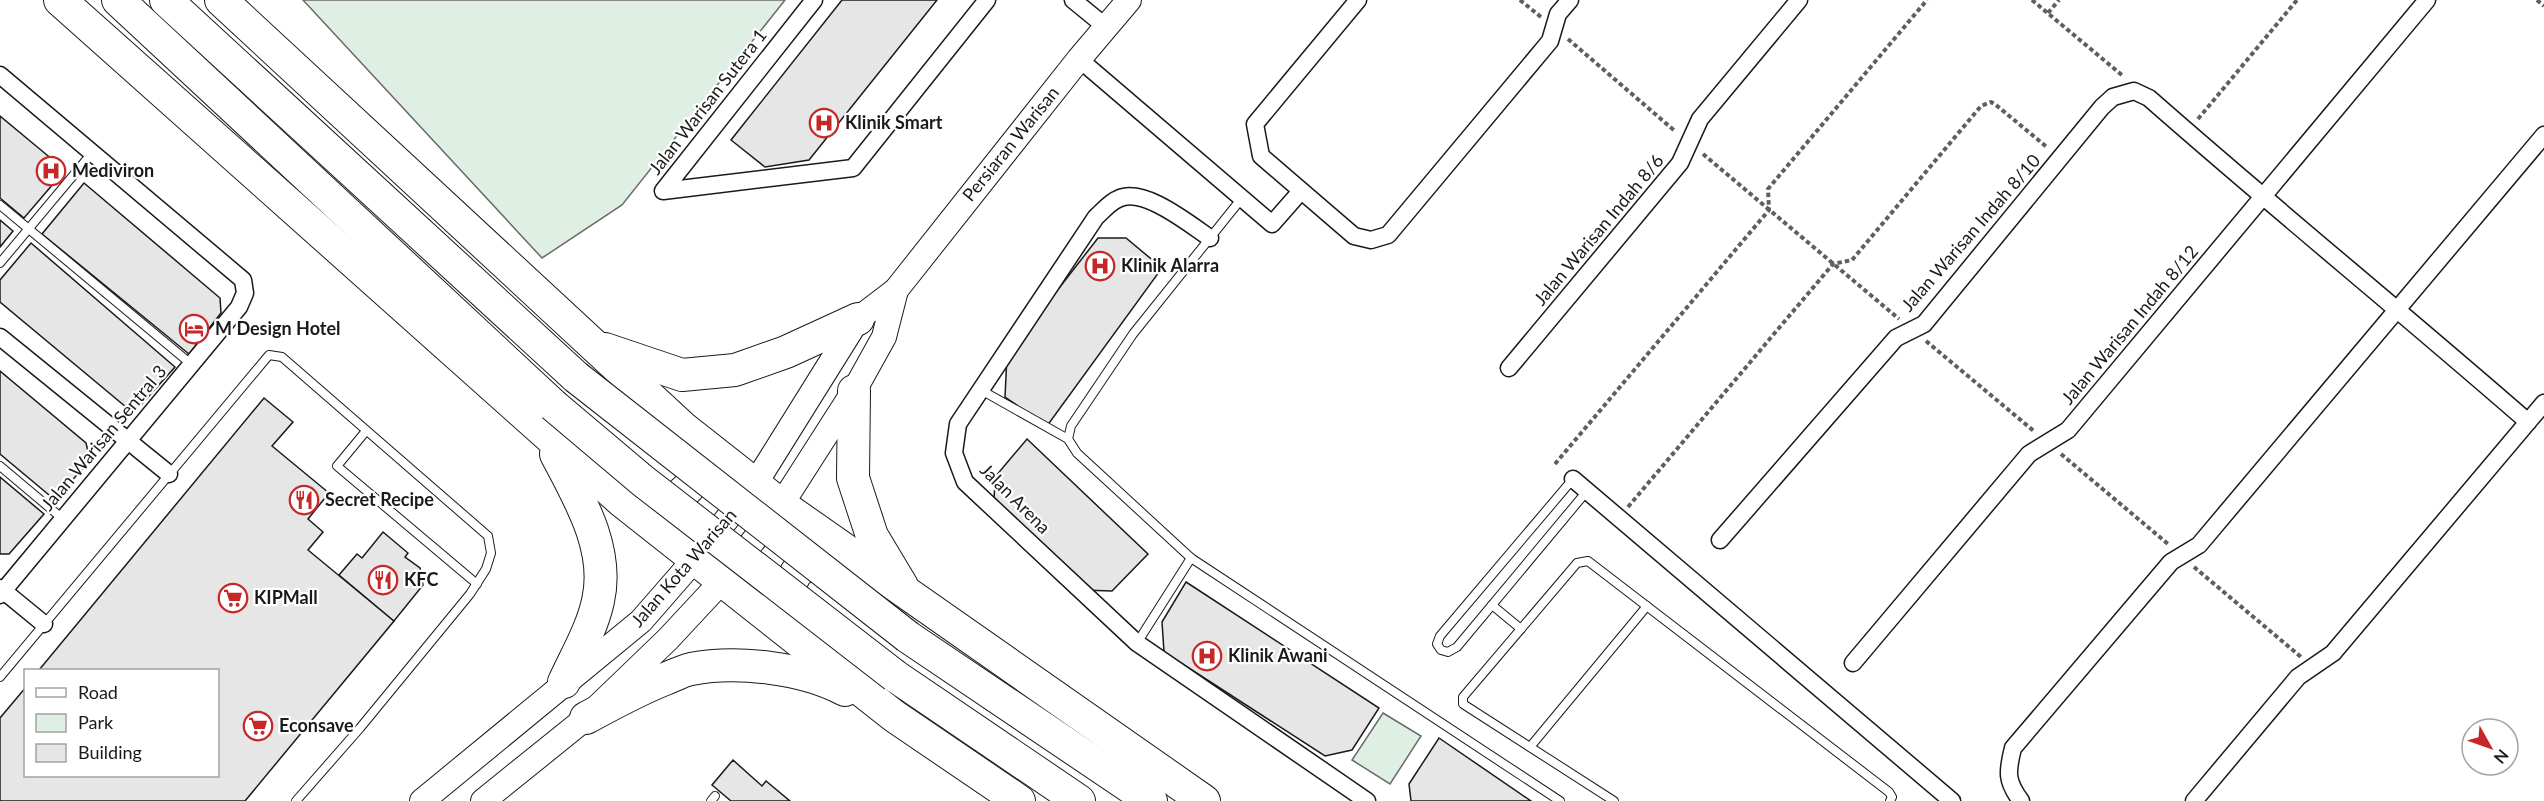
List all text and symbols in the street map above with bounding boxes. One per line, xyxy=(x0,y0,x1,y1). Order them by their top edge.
street label: Jalan Warisan Sutera 1 xyxy=(644,24,771,179)
street label: Persiaran Warisan xyxy=(957,82,1063,205)
hospital icon: Klinik Smart xyxy=(808,107,840,139)
place label: Klinik Smart xyxy=(845,111,943,133)
street label: Jalan Warisan Indah 8/6 xyxy=(1529,149,1668,309)
street label: Jalan Warisan Indah 8/10 xyxy=(1896,149,2044,315)
hospital icon: Mediviron xyxy=(35,155,67,187)
place label: Mediviron xyxy=(72,159,154,181)
street label: Jalan Warisan Indah 8/12 xyxy=(2056,240,2202,408)
hospital icon: Klinik Alarra xyxy=(1084,250,1116,282)
place label: Klinik Alarra xyxy=(1121,254,1219,276)
hotel icon: M Design Hotel xyxy=(178,313,210,345)
place label: M Design Hotel xyxy=(215,317,341,339)
street label: Jalan Warisan Sentral 3 xyxy=(36,360,170,514)
street label: Jalan Arena xyxy=(976,459,1055,538)
restaurant icon: Secret Recipe xyxy=(288,484,320,516)
place label: Secret Recipe xyxy=(325,488,434,510)
street label: Jalan Kota Warisan xyxy=(626,504,741,631)
restaurant icon: KFC xyxy=(367,564,399,596)
place label: KFC xyxy=(404,568,438,590)
supermarket icon: KIPMall xyxy=(217,582,249,614)
place label: KIPMall xyxy=(254,586,318,608)
hospital icon: Klinik Awani xyxy=(1191,640,1223,672)
place label: Klinik Awani xyxy=(1228,644,1328,666)
legend xyxy=(24,669,219,777)
text: Road xyxy=(78,681,118,703)
supermarket icon: Econsave xyxy=(242,710,274,742)
text: Park xyxy=(78,711,114,733)
place label: Econsave xyxy=(279,714,354,736)
north arrow xyxy=(2460,717,2520,777)
text: Building xyxy=(78,741,142,763)
text: N xyxy=(2491,746,2513,768)

